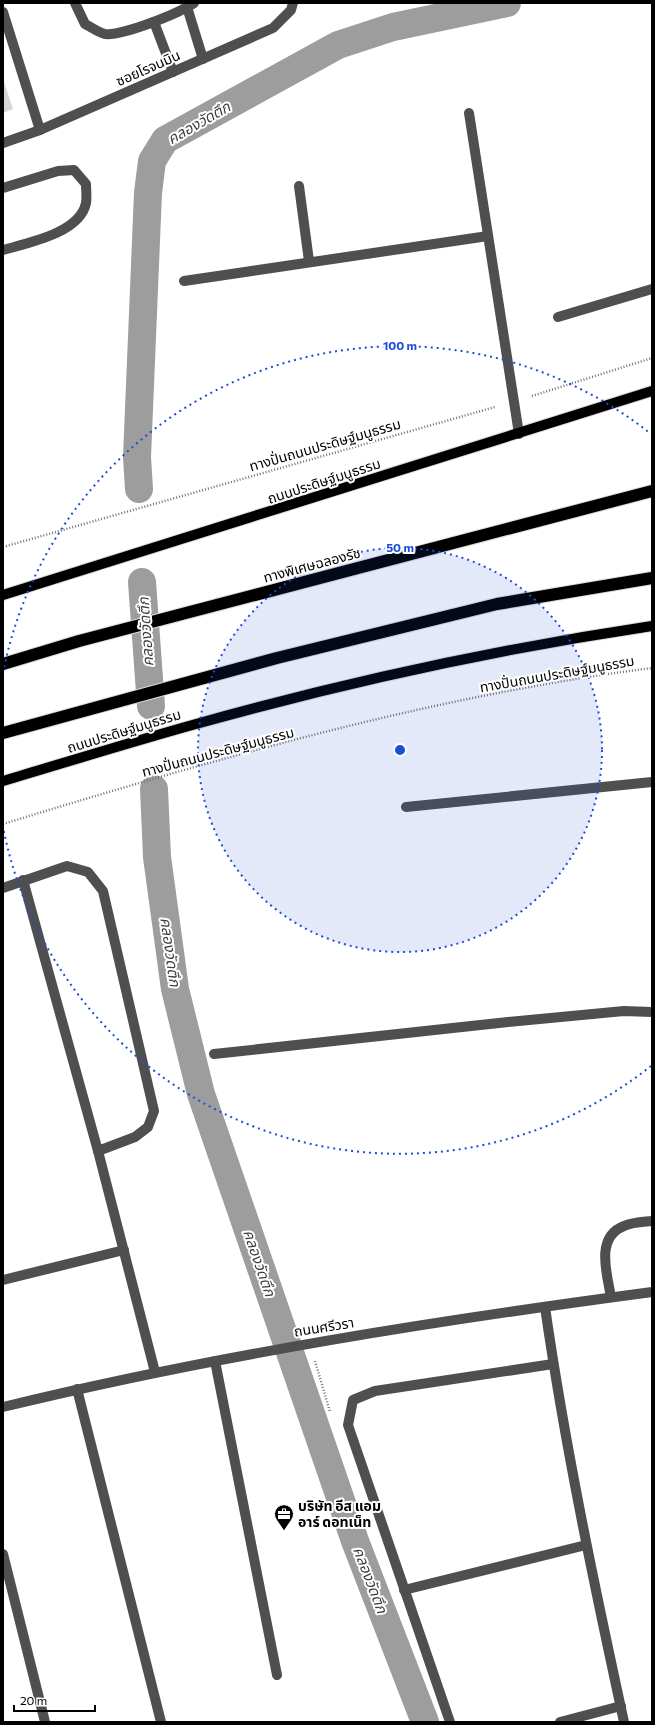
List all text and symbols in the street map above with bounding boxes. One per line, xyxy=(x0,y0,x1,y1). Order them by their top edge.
street label: ซอยโรจนมิน xyxy=(113,46,182,89)
water label: คลองวัดตึก xyxy=(164,96,234,147)
text: 100 m xyxy=(383,338,417,352)
street label: ทางปั่นถนนประดิษฐ์มนูธรรม xyxy=(247,414,403,475)
street label: ถนนประดิษฐ์มนูธรรม xyxy=(265,454,383,508)
text: 50 m xyxy=(386,540,414,554)
street label: ทางพิเศษฉลองรัช xyxy=(261,543,362,586)
water label: คลองวัดตึก xyxy=(134,596,156,667)
street label: ทางปั่นถนนประดิษฐ์มนูธรรม xyxy=(478,651,636,696)
street label: ถนนประดิษฐ์มนูธรรม xyxy=(65,705,183,757)
street label: ทางปั่นถนนประดิษฐ์มนูธรรม xyxy=(140,723,296,781)
centre of rings xyxy=(393,743,407,757)
water label: คลองวัดตึก xyxy=(157,916,185,989)
water label: คลองวัดตึก xyxy=(240,1227,280,1299)
street label: ถนนศรีวรา xyxy=(293,1313,355,1340)
place label: บริษัท อีส แอม อาร์ ดอทเน็ท xyxy=(298,1497,381,1530)
office icon: บริษัท อีส แอม อาร์ ดอทเน็ท xyxy=(273,1503,295,1531)
water label: คลองวัดตึก xyxy=(350,1544,392,1616)
scale bar xyxy=(14,1687,95,1713)
text: 20 m xyxy=(20,1693,47,1707)

